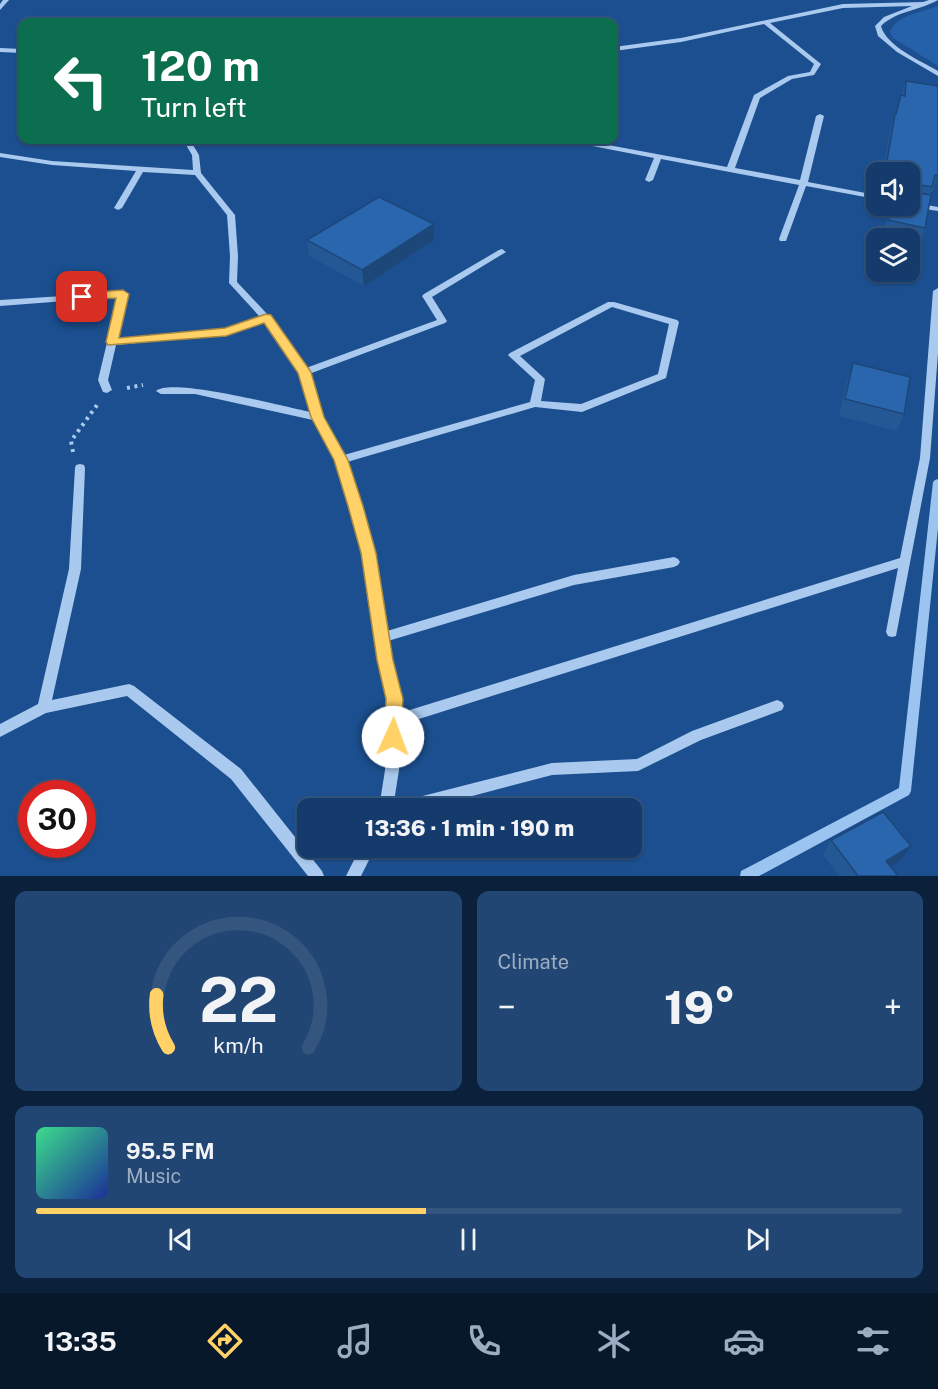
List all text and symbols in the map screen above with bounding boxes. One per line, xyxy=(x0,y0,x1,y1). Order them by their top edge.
text: 120 m xyxy=(141,41,260,90)
icon: left xyxy=(42,42,120,120)
text: Turn left xyxy=(141,91,247,123)
map controls xyxy=(866,162,920,282)
button: sound xyxy=(866,162,920,216)
button: layers xyxy=(866,228,920,282)
pin xyxy=(56,271,107,322)
icon: arrive xyxy=(65,280,98,313)
position arrow xyxy=(361,705,425,769)
speed limit sign: 30 xyxy=(18,780,96,858)
text: 13:36 · 1 min · 190 m xyxy=(365,815,574,841)
text: Climate xyxy=(498,950,569,974)
text: 22 xyxy=(199,963,278,1036)
text: 19° xyxy=(664,981,736,1034)
text: − xyxy=(498,988,516,1026)
text: + xyxy=(884,988,902,1026)
text: km/h xyxy=(213,1033,263,1058)
text: 95.5 FM xyxy=(126,1138,215,1164)
text: Music xyxy=(126,1164,181,1188)
icon: previous xyxy=(164,1223,197,1256)
icon: pause xyxy=(452,1223,485,1256)
icon: next xyxy=(741,1223,774,1256)
icon: directions xyxy=(204,1320,246,1362)
icon: music xyxy=(334,1320,376,1362)
icon: phone xyxy=(463,1320,505,1362)
icon: climate xyxy=(593,1320,635,1362)
icon: car xyxy=(723,1320,765,1362)
icon: filters xyxy=(852,1320,894,1362)
text: 13:35 xyxy=(44,1325,117,1357)

